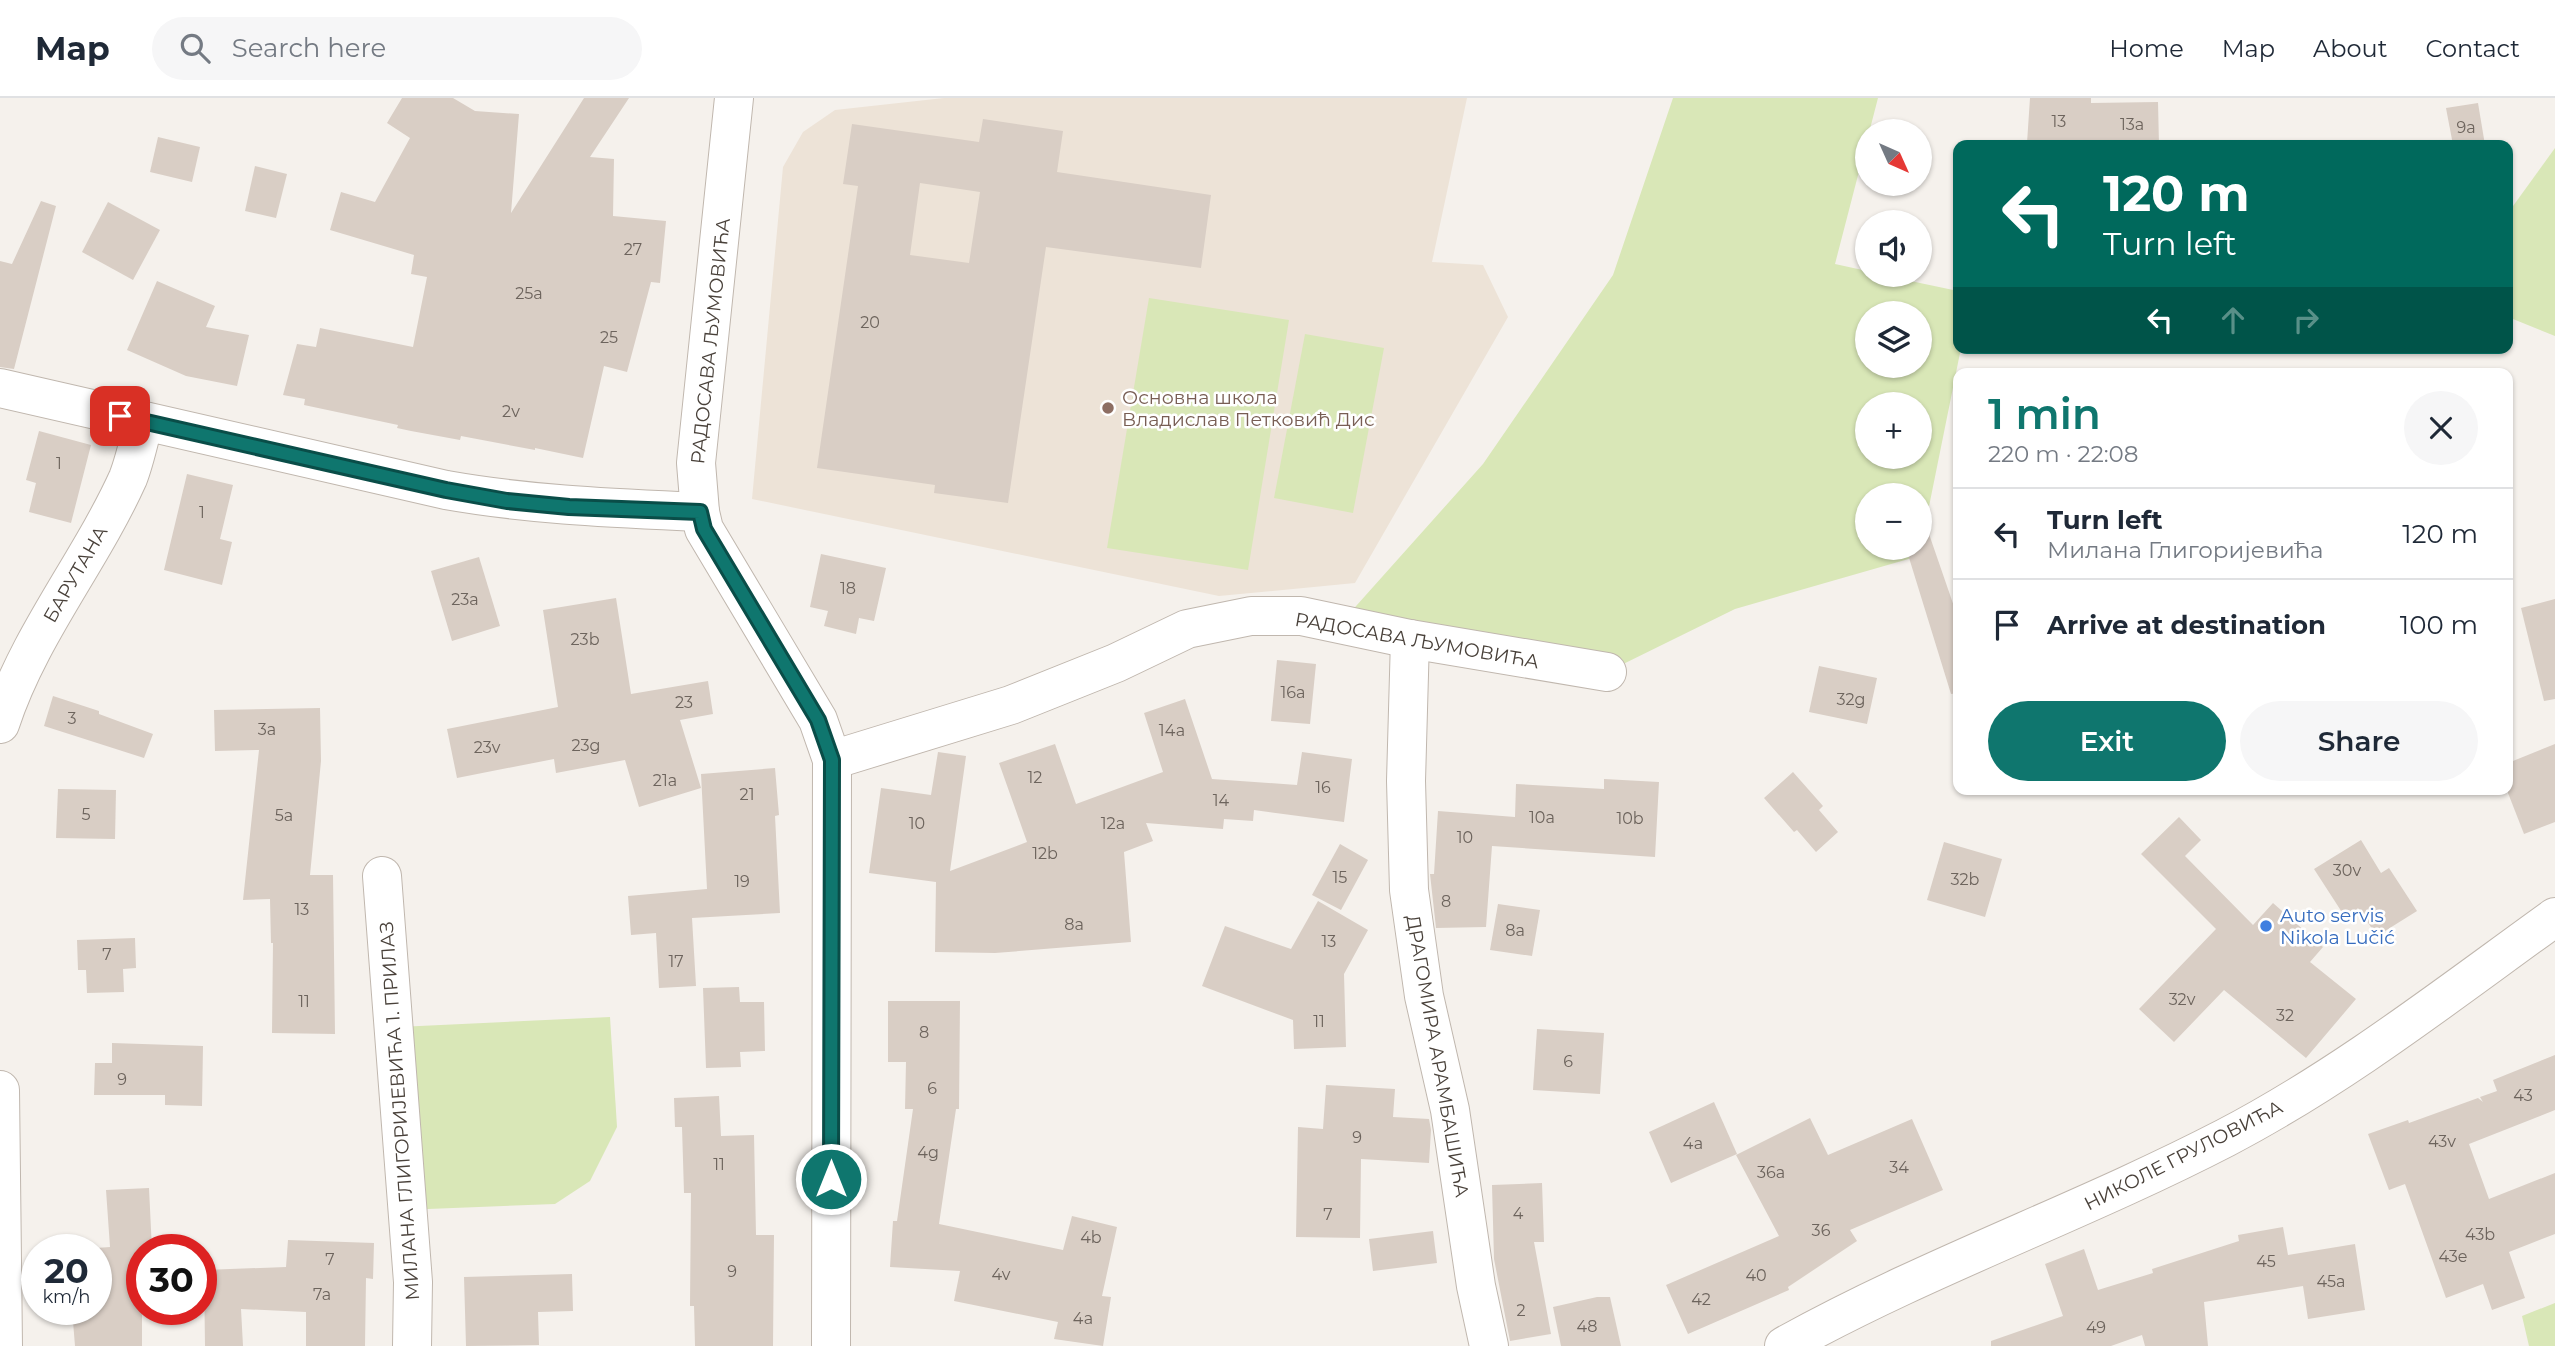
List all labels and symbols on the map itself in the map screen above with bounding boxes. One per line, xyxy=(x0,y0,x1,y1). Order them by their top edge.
house number: 13 xyxy=(2052,112,2066,131)
house number: 13a xyxy=(2120,115,2144,134)
house number: 9a xyxy=(2456,118,2476,137)
north arrow xyxy=(1855,119,1932,196)
street label: РАДОСАВА ЉУМОВИЋА xyxy=(686,217,735,465)
house number: 27 xyxy=(624,240,642,259)
house number: 25a xyxy=(515,284,543,303)
house number: 20 xyxy=(860,313,880,332)
house number: 25 xyxy=(600,328,618,347)
pin xyxy=(90,386,150,446)
place label: Основна школа Владислав Петковић Дис xyxy=(1122,386,1375,431)
marker: Основна школа Владислав Петковић Дис xyxy=(1100,400,1116,416)
house number: 2v xyxy=(502,402,520,421)
house number: 1 xyxy=(56,454,62,473)
house number: 1 xyxy=(199,503,205,522)
street label: БАРУТАНА xyxy=(38,522,112,627)
house number: 18 xyxy=(840,579,856,598)
house number: 23a xyxy=(451,590,479,609)
street label: РАДОСАВА ЉУМОВИЋА xyxy=(1293,608,1541,673)
house number: 23b xyxy=(571,630,600,649)
house number: 16a xyxy=(1281,683,1305,702)
house number: 32g xyxy=(1837,690,1865,709)
house number: 23 xyxy=(675,693,693,712)
house number: 3 xyxy=(67,709,77,728)
house number: 3a xyxy=(258,720,276,739)
house number: 14a xyxy=(1159,721,1185,740)
house number: 23g xyxy=(571,736,601,755)
house number: 23v xyxy=(474,738,501,757)
house number: 12 xyxy=(1028,768,1042,787)
house number: 21a xyxy=(653,771,677,790)
house number: 16 xyxy=(1315,778,1331,797)
house number: 21 xyxy=(740,785,754,804)
house number: 14 xyxy=(1213,791,1230,810)
house number: 5 xyxy=(81,805,91,824)
house number: 5a xyxy=(275,806,293,825)
house number: 10a xyxy=(1529,808,1555,827)
house number: 10b xyxy=(1616,809,1644,828)
house number: 10 xyxy=(909,814,925,833)
house number: 12a xyxy=(1101,814,1125,833)
house number: 10 xyxy=(1457,828,1473,847)
house number: 12b xyxy=(1032,844,1058,863)
house number: 30v xyxy=(2333,861,2362,880)
house number: 15 xyxy=(1333,868,1347,887)
house number: 32b xyxy=(1951,870,1980,889)
house number: 19 xyxy=(734,872,750,891)
house number: 8 xyxy=(1441,892,1451,911)
house number: 13 xyxy=(295,900,309,919)
place label: Auto servis Nikola Lučić xyxy=(2280,904,2395,949)
street label: ДРАГОМИРА АРАМБАШИЋА xyxy=(1401,913,1474,1199)
house number: 8a xyxy=(1064,915,1084,934)
marker: Auto servis Nikola Lučić xyxy=(2258,918,2274,934)
street label: МИЛАНА ГЛИГОРИЈЕВИЋА 1. ПРИЛАЗ xyxy=(375,921,424,1301)
house number: 8a xyxy=(1505,921,1525,940)
house number: 13 xyxy=(1322,932,1336,951)
house number: 7 xyxy=(102,945,112,964)
house number: 17 xyxy=(668,952,684,971)
house number: 32v xyxy=(2169,990,2196,1009)
house number: 11 xyxy=(298,992,310,1011)
house number: 32 xyxy=(2276,1006,2294,1025)
house number: 11 xyxy=(1313,1012,1325,1031)
house number: 8 xyxy=(919,1023,929,1042)
house number: 6 xyxy=(1563,1052,1573,1071)
house number: 9 xyxy=(117,1070,127,1089)
house number: 6 xyxy=(927,1079,937,1098)
house number: 43 xyxy=(2513,1086,2533,1105)
street label: НИКОЛЕ ГРУЛОВИЋА xyxy=(2080,1095,2286,1216)
house number: 9 xyxy=(1352,1128,1362,1147)
house number: 43v xyxy=(2428,1132,2456,1151)
house number: 4a xyxy=(1683,1134,1703,1153)
position arrow xyxy=(794,1142,868,1216)
house number: 4g xyxy=(917,1143,939,1162)
house number: 11 xyxy=(713,1155,725,1174)
house number: 34 xyxy=(1889,1158,1909,1177)
house number: 36a xyxy=(1757,1163,1785,1182)
house number: 4 xyxy=(1513,1204,1524,1223)
house number: 7 xyxy=(1323,1205,1333,1224)
house number: 36 xyxy=(1812,1221,1831,1240)
house number: 43b xyxy=(2465,1225,2495,1244)
house number: 4b xyxy=(1080,1228,1102,1247)
speed limit sign: 30 xyxy=(126,1234,217,1325)
house number: 43e xyxy=(2438,1247,2468,1266)
house number: 7 xyxy=(325,1250,335,1269)
house number: 45 xyxy=(2256,1252,2276,1271)
house number: 9 xyxy=(727,1262,737,1281)
house number: 4v xyxy=(991,1265,1011,1284)
house number: 40 xyxy=(1745,1266,1767,1285)
house number: 45a xyxy=(2316,1272,2346,1291)
house number: 7a xyxy=(313,1285,331,1304)
house number: 42 xyxy=(1691,1290,1711,1309)
house number: 2 xyxy=(1516,1301,1526,1320)
house number: 4a xyxy=(1073,1309,1093,1328)
house number: 48 xyxy=(1577,1317,1597,1336)
house number: 49 xyxy=(2086,1318,2106,1337)

